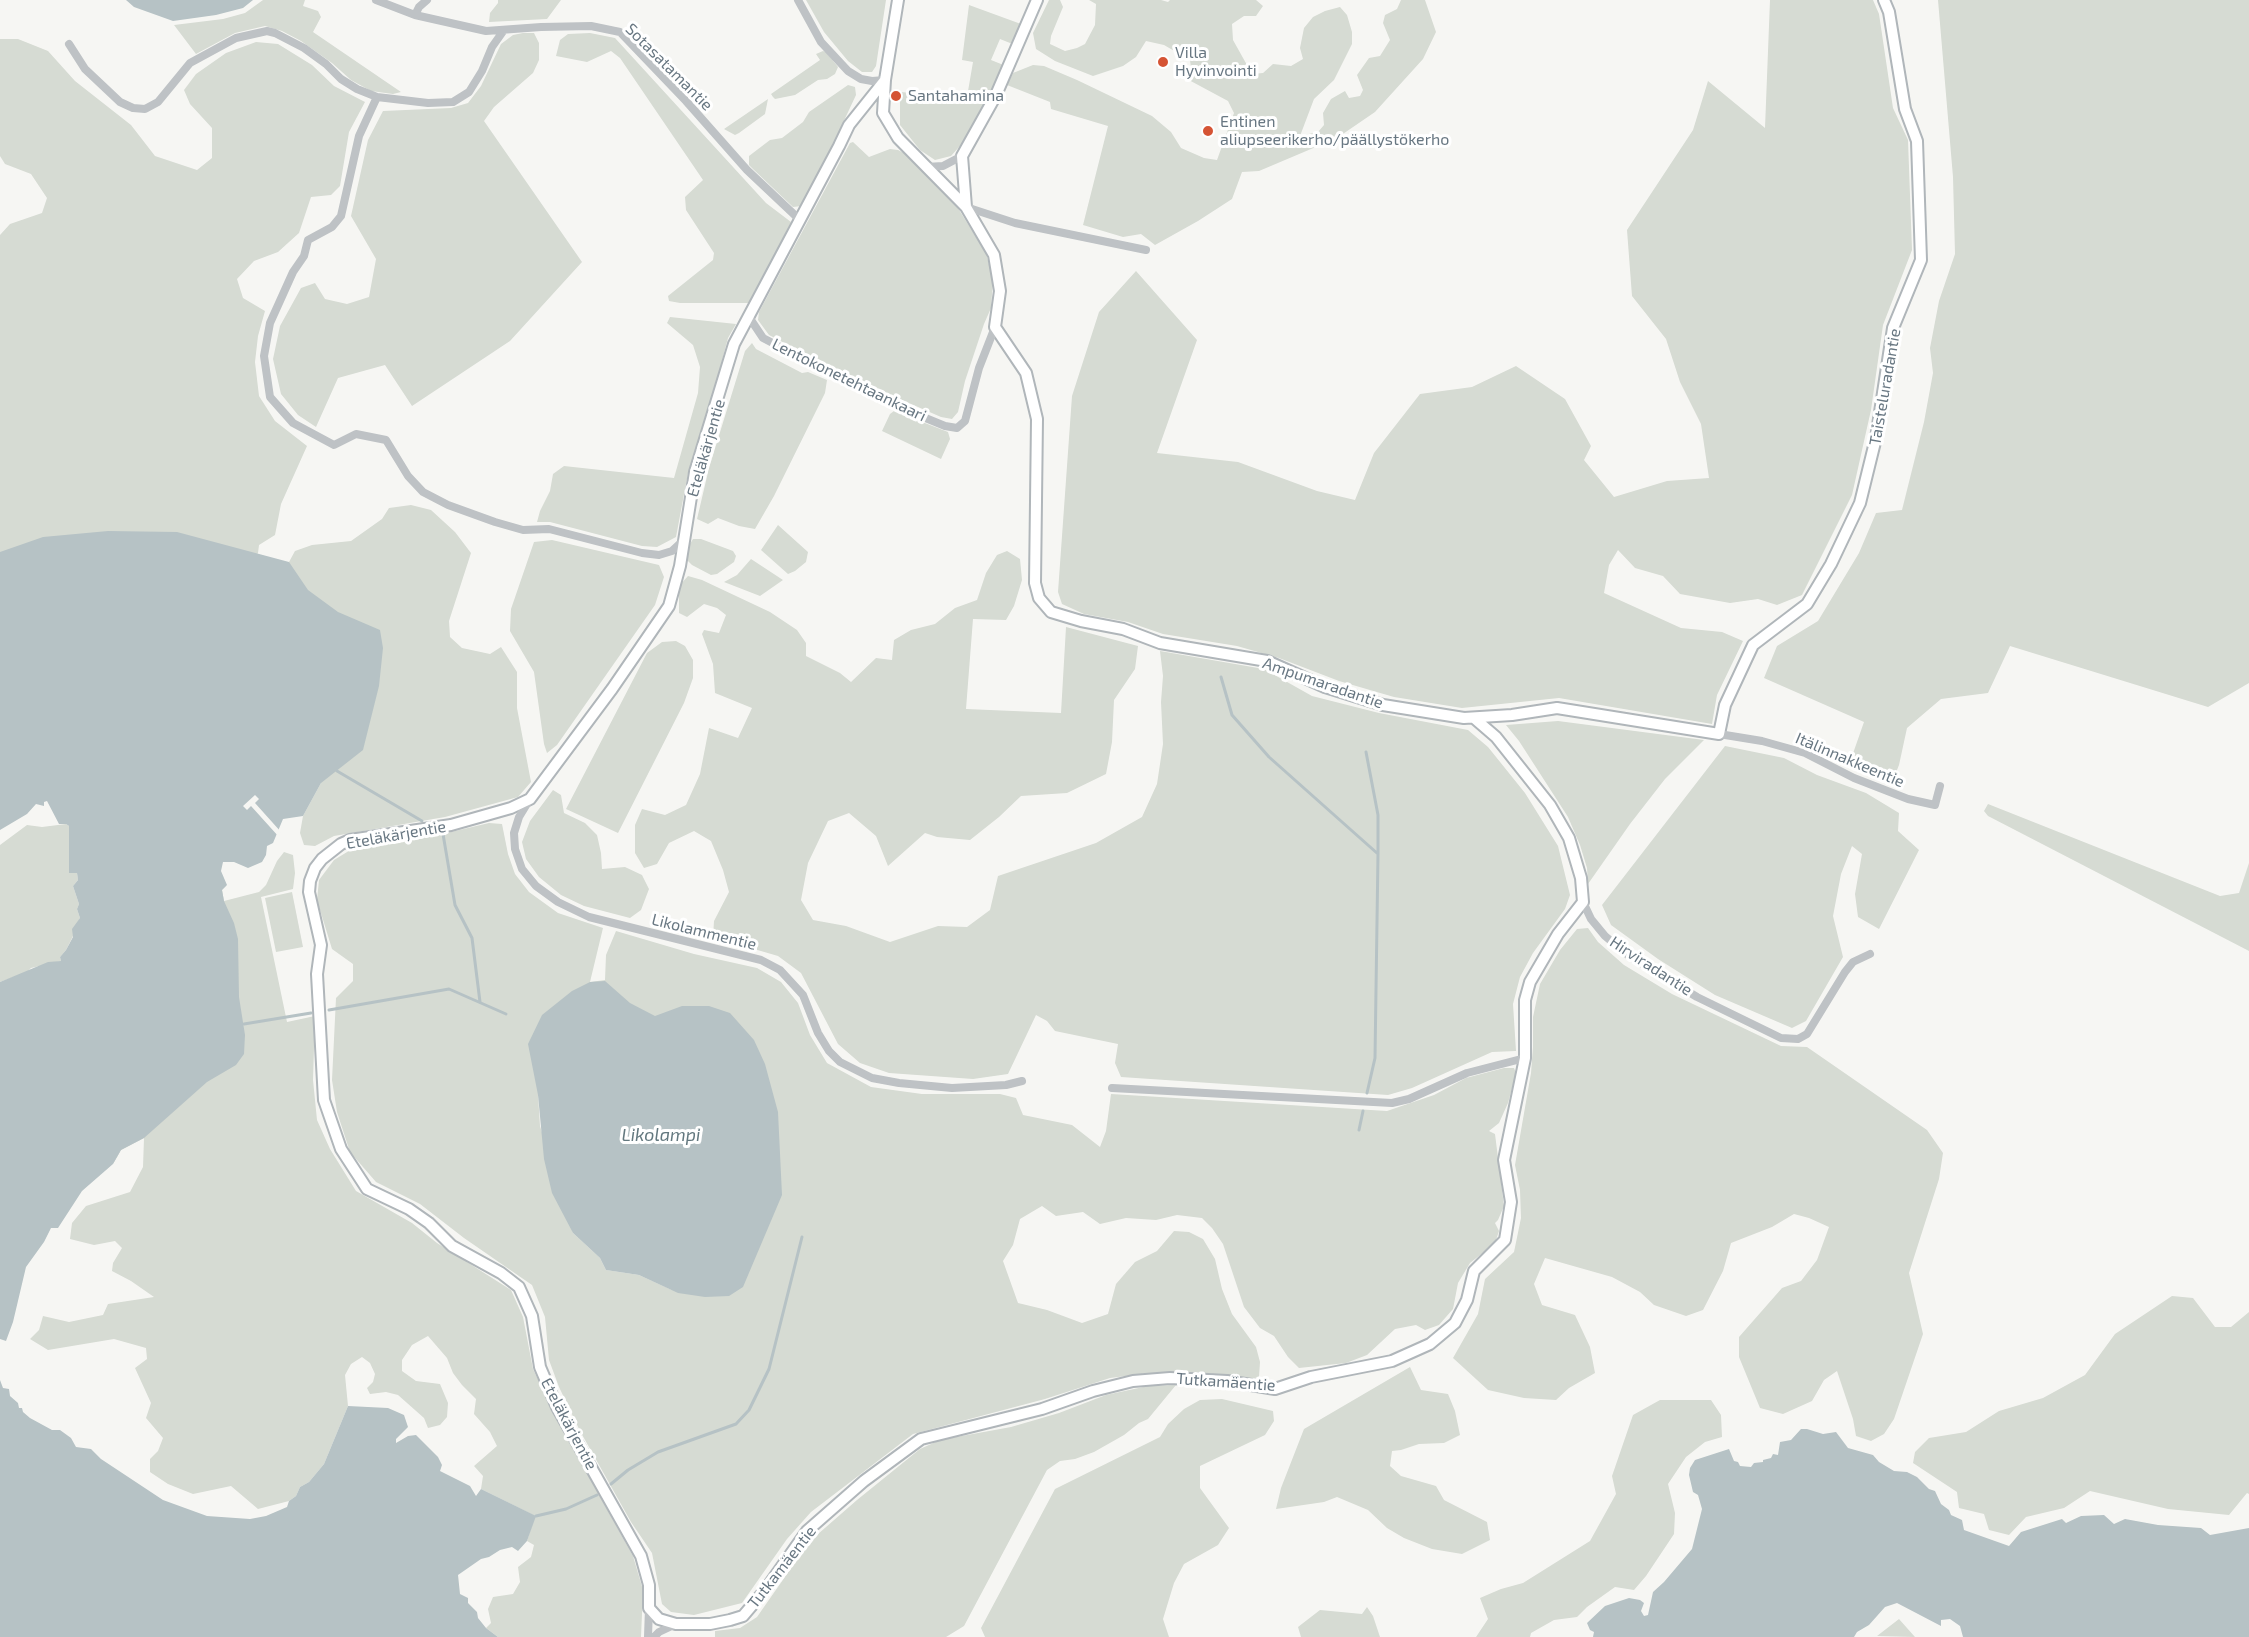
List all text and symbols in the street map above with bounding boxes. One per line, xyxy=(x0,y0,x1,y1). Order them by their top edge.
street label: Sotasatamantie xyxy=(621,19,717,115)
place label: Villa Hyvinvointi xyxy=(1175,43,1257,81)
marker: Villa Hyvinvointi xyxy=(1156,55,1170,69)
place label: Santahamina xyxy=(908,86,1004,106)
marker: Santahamina xyxy=(889,89,903,103)
place label: Entinen aliupseerikerho/päällystökerho xyxy=(1220,112,1449,150)
marker: Entinen aliupseerikerho/päällystökerho xyxy=(1201,124,1215,138)
street label: Taisteluradantie xyxy=(1865,327,1905,447)
street label: Lentokonetehtaankaari xyxy=(769,334,929,426)
street label: Eteläkärjentie xyxy=(683,397,729,499)
street label: Ampumaradantie xyxy=(1260,653,1386,713)
street label: Itälinnakkeentie xyxy=(1793,728,1907,792)
street label: Eteläkärjentie xyxy=(345,817,447,853)
street label: Likolammentie xyxy=(650,910,758,954)
street label: Hirviradantie xyxy=(1606,932,1696,1000)
water label: Likolampi xyxy=(621,1124,701,1146)
street label: Tutkamäentie xyxy=(1176,1369,1276,1395)
street label: Eteläkärjentie xyxy=(537,1375,601,1473)
street label: Tutkamäentie xyxy=(744,1522,820,1612)

